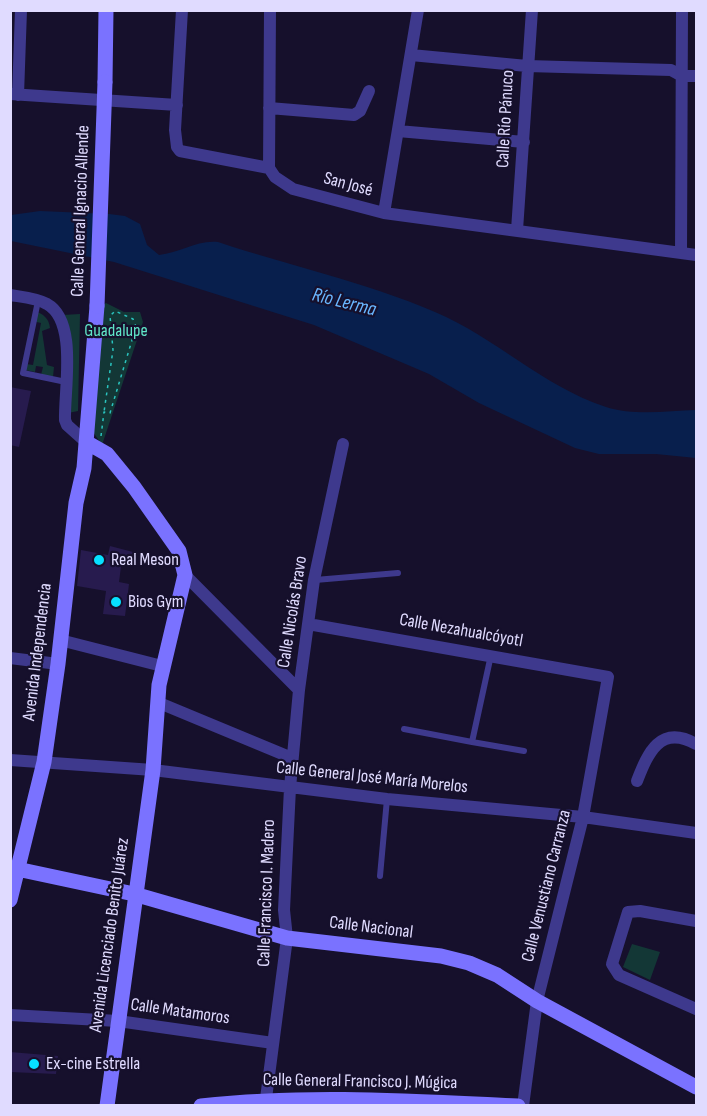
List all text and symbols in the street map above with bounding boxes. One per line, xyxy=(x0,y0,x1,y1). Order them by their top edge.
street label: Calle Río Pánuco xyxy=(493,69,519,169)
street label: Calle General Ignacio Allende xyxy=(67,125,95,297)
street label: San José xyxy=(321,168,375,202)
water label: Río Lerma xyxy=(310,283,378,323)
park label: Guadalupe xyxy=(84,320,148,342)
place label: Real Meson xyxy=(111,549,179,571)
marker: Real Meson xyxy=(92,553,106,567)
street label: Calle Nicolás Bravo xyxy=(274,555,312,669)
street label: Avenida Independencia xyxy=(19,582,57,722)
place label: Bios Gym xyxy=(128,591,183,613)
marker: Bios Gym xyxy=(109,595,123,609)
street label: Calle Nezahualcóyotl xyxy=(398,610,524,652)
street label: Calle General José María Morelos xyxy=(275,757,469,799)
street label: Calle Venustiano Carranza xyxy=(518,808,576,964)
street label: Calle Francisco I. Madero xyxy=(254,819,280,967)
street label: Avenida Licenciado Benito Juárez xyxy=(86,836,134,1034)
street label: Calle Nacional xyxy=(328,912,414,944)
street label: Calle Matamoros xyxy=(129,994,231,1030)
place label: Ex-cine Estrella xyxy=(46,1053,140,1075)
marker: Ex-cine Estrella xyxy=(27,1057,41,1071)
street label: Calle General Francisco J. Múgica xyxy=(263,1070,457,1094)

